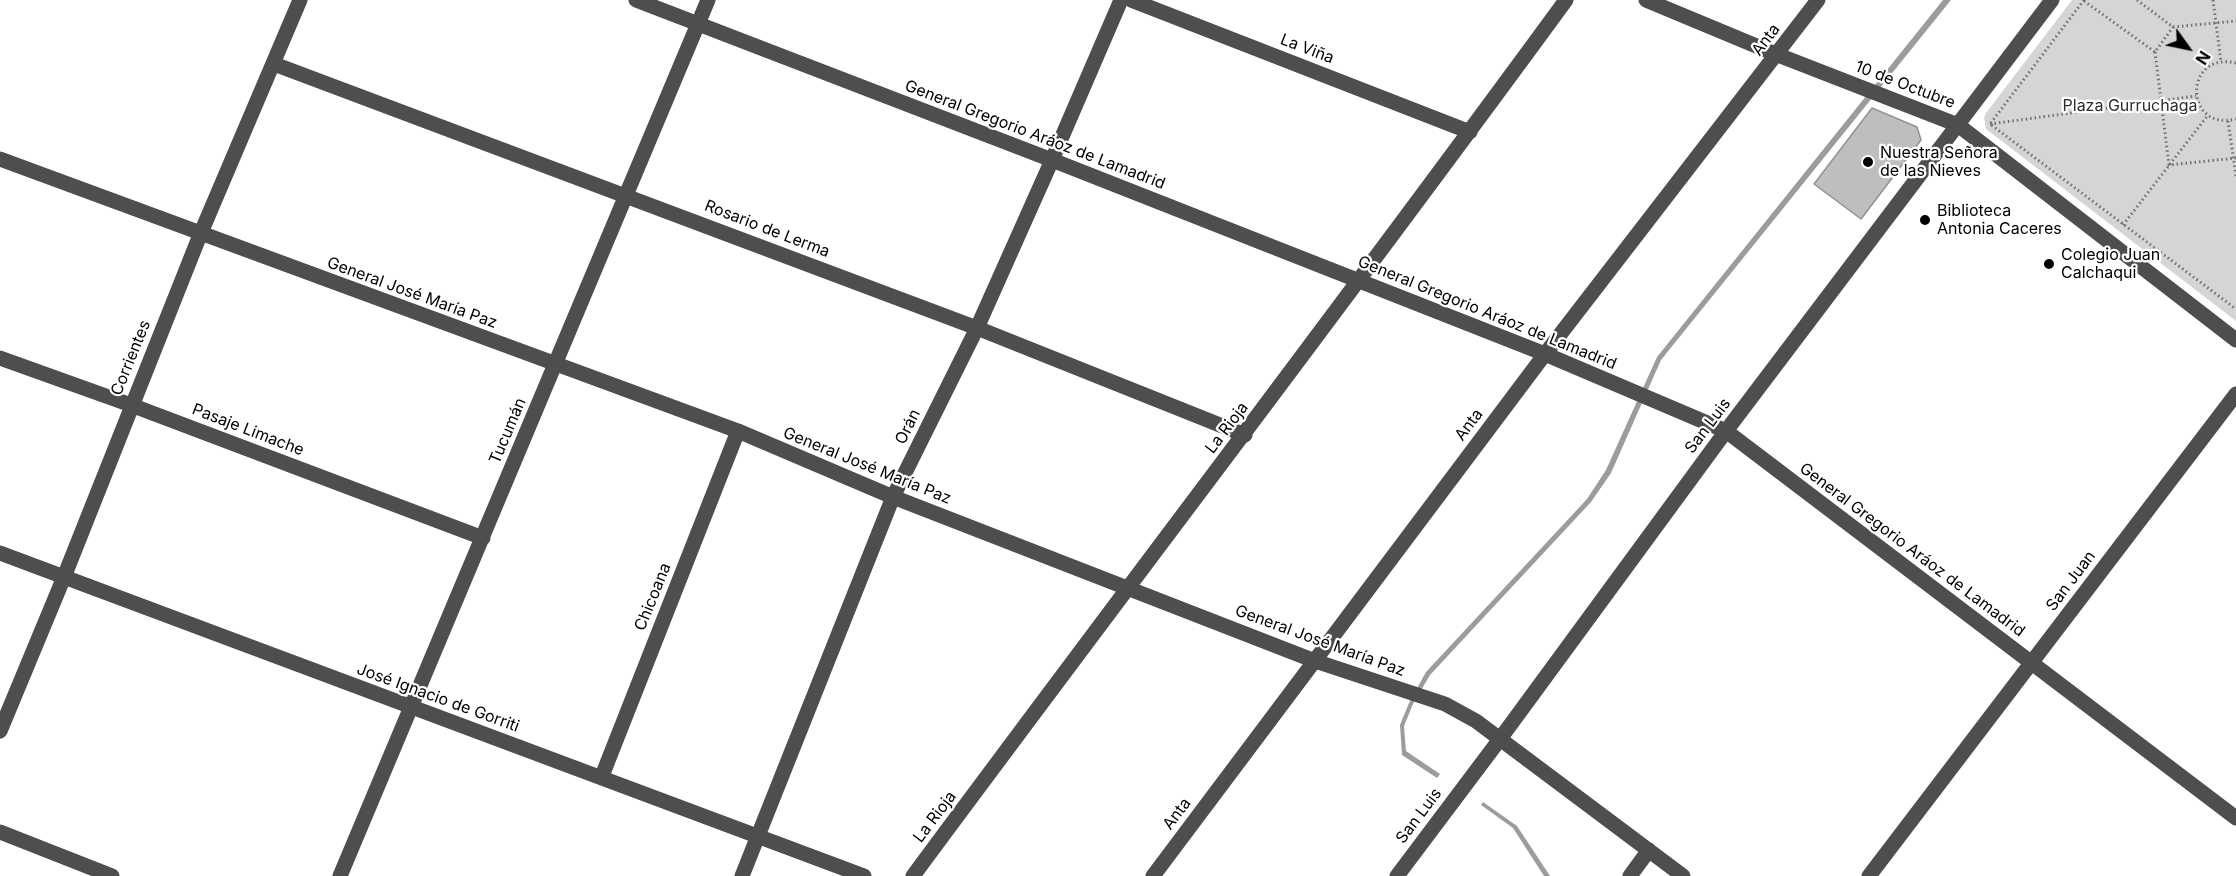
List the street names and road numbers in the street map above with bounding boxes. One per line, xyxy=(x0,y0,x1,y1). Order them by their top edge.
street label: Anta xyxy=(1748,20,1784,60)
street label: La Viña xyxy=(1277,30,1337,68)
street label: 10 de Octubre xyxy=(1852,57,1958,113)
street label: General Gregorio Aráoz de Lamadrid xyxy=(902,76,1168,194)
street label: Rosario de Lerma xyxy=(702,196,832,262)
street label: General Gregorio Aráoz de Lamadrid xyxy=(1355,252,1619,374)
street label: General José María Paz xyxy=(324,253,500,333)
street label: Corrientes xyxy=(107,318,155,398)
street label: Tucumán xyxy=(486,395,530,467)
street label: San Luis xyxy=(1681,395,1735,457)
street label: La Rioja xyxy=(1202,399,1252,457)
street label: Pasaje Limache xyxy=(189,400,307,460)
street label: Anta xyxy=(1451,405,1487,445)
street label: Orán xyxy=(891,406,925,448)
street label: General José María Paz xyxy=(780,423,954,509)
street label: General Gregorio Aráoz de Lamadrid xyxy=(1796,459,2028,641)
street label: San Juan xyxy=(2042,547,2100,615)
street label: Chicoana xyxy=(631,560,675,634)
street label: General José María Paz xyxy=(1232,601,1408,681)
street label: José Ignacio de Gorriti xyxy=(354,660,522,736)
street label: San Luis xyxy=(1392,785,1446,847)
street label: La Rioja xyxy=(910,788,960,846)
street label: Anta xyxy=(1159,794,1195,834)

